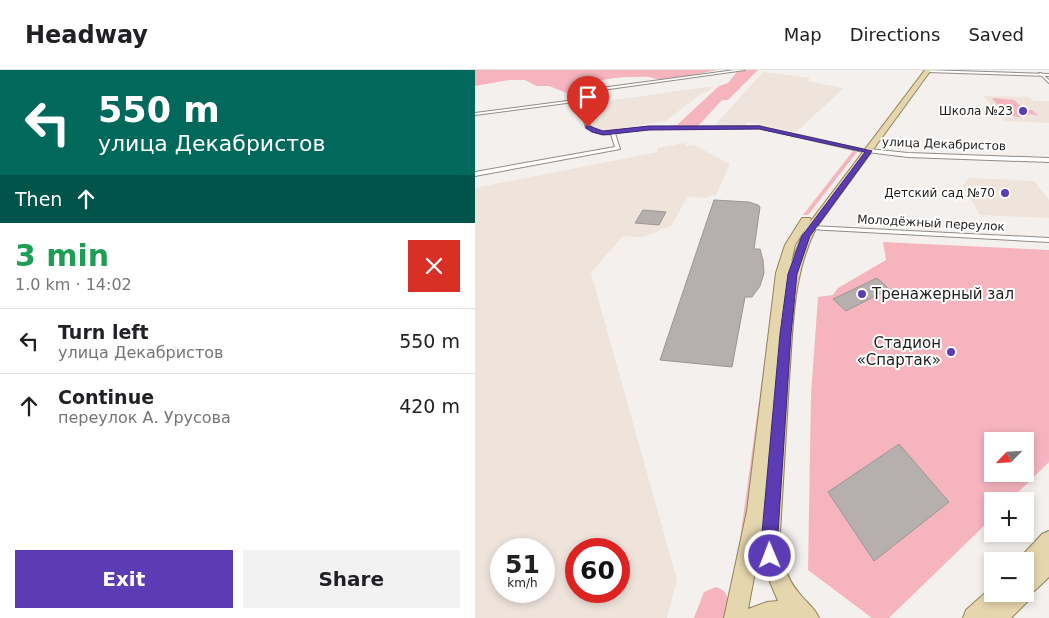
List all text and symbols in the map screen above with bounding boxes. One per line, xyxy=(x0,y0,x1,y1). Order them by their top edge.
text: Headway xyxy=(25,21,148,49)
text: Map xyxy=(784,24,822,45)
text: Directions xyxy=(850,24,940,45)
text: Saved xyxy=(968,24,1024,45)
pin xyxy=(567,76,609,127)
icon: arrive xyxy=(574,83,602,111)
icon: left xyxy=(15,90,80,155)
text: 550 m xyxy=(98,90,220,130)
place label: Школа №23 xyxy=(939,104,1013,118)
marker: Школа №23 xyxy=(1017,105,1029,117)
text: улица Декабристов xyxy=(98,131,326,156)
street label: улица Декабристов xyxy=(882,135,1006,153)
icon: ahead xyxy=(72,185,100,213)
place label: Детский сад №70 xyxy=(884,186,995,200)
marker: Детский сад №70 xyxy=(999,187,1011,199)
text: Then xyxy=(15,188,62,210)
street label: Молодёжный переулок xyxy=(857,212,1005,234)
text: 3 min xyxy=(15,238,109,273)
button: close xyxy=(408,240,460,292)
text: 1.0 km · 14:02 xyxy=(15,275,132,294)
place label: Тренажерный зал xyxy=(871,285,1014,303)
marker: Тренажерный зал xyxy=(856,288,868,300)
text: Turn left xyxy=(58,321,149,343)
icon: left xyxy=(15,327,43,355)
text: 550 m xyxy=(399,330,460,352)
place label: Стадион «Спартак» xyxy=(857,334,941,369)
text: улица Декабристов xyxy=(58,343,223,362)
marker: Стадион «Спартак» xyxy=(945,346,957,358)
text: Continue xyxy=(58,386,154,408)
icon: ahead xyxy=(15,392,43,420)
text: 420 m xyxy=(399,395,460,417)
text: переулок А. Урусова xyxy=(58,408,231,427)
north arrow xyxy=(984,432,1034,482)
map controls xyxy=(984,432,1034,602)
button: + xyxy=(984,492,1034,542)
position arrow xyxy=(743,529,795,581)
speed limit sign: 60 xyxy=(565,538,630,603)
button: Exit xyxy=(15,550,233,608)
button: Share xyxy=(243,550,460,608)
text: 51 xyxy=(505,550,540,579)
button: − xyxy=(984,552,1034,602)
text: km/h xyxy=(507,576,538,590)

